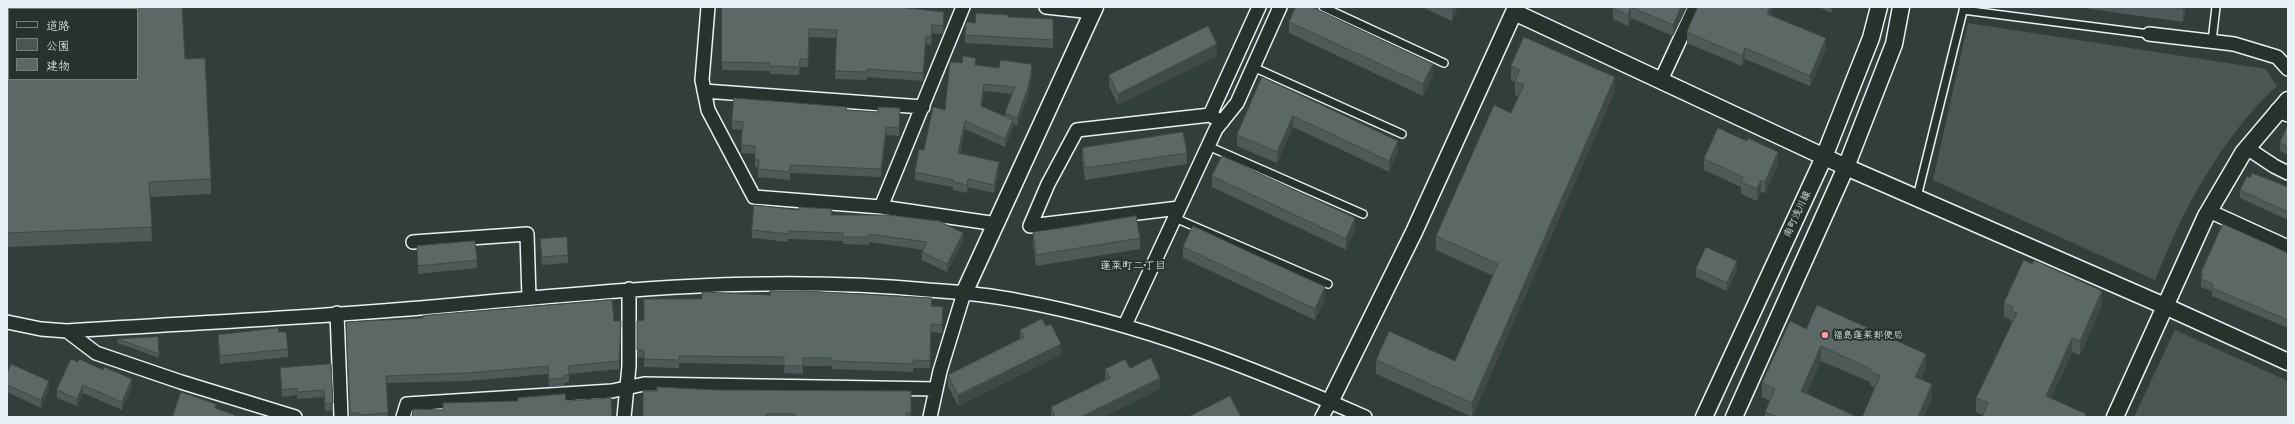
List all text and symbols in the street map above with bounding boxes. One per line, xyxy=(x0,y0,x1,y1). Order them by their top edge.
legend xyxy=(8,8,138,80)
text: 道路 xyxy=(46,17,70,33)
text: 公園 xyxy=(46,37,70,53)
text: 建物 xyxy=(46,57,70,73)
street label: 南町浅川線 xyxy=(1781,189,1813,239)
district label: 蓬莱町二丁目 xyxy=(1100,259,1166,273)
place label: 福島蓬莱郵便局 xyxy=(1833,329,1903,341)
marker: 福島蓬莱郵便局 xyxy=(1820,330,1830,340)

